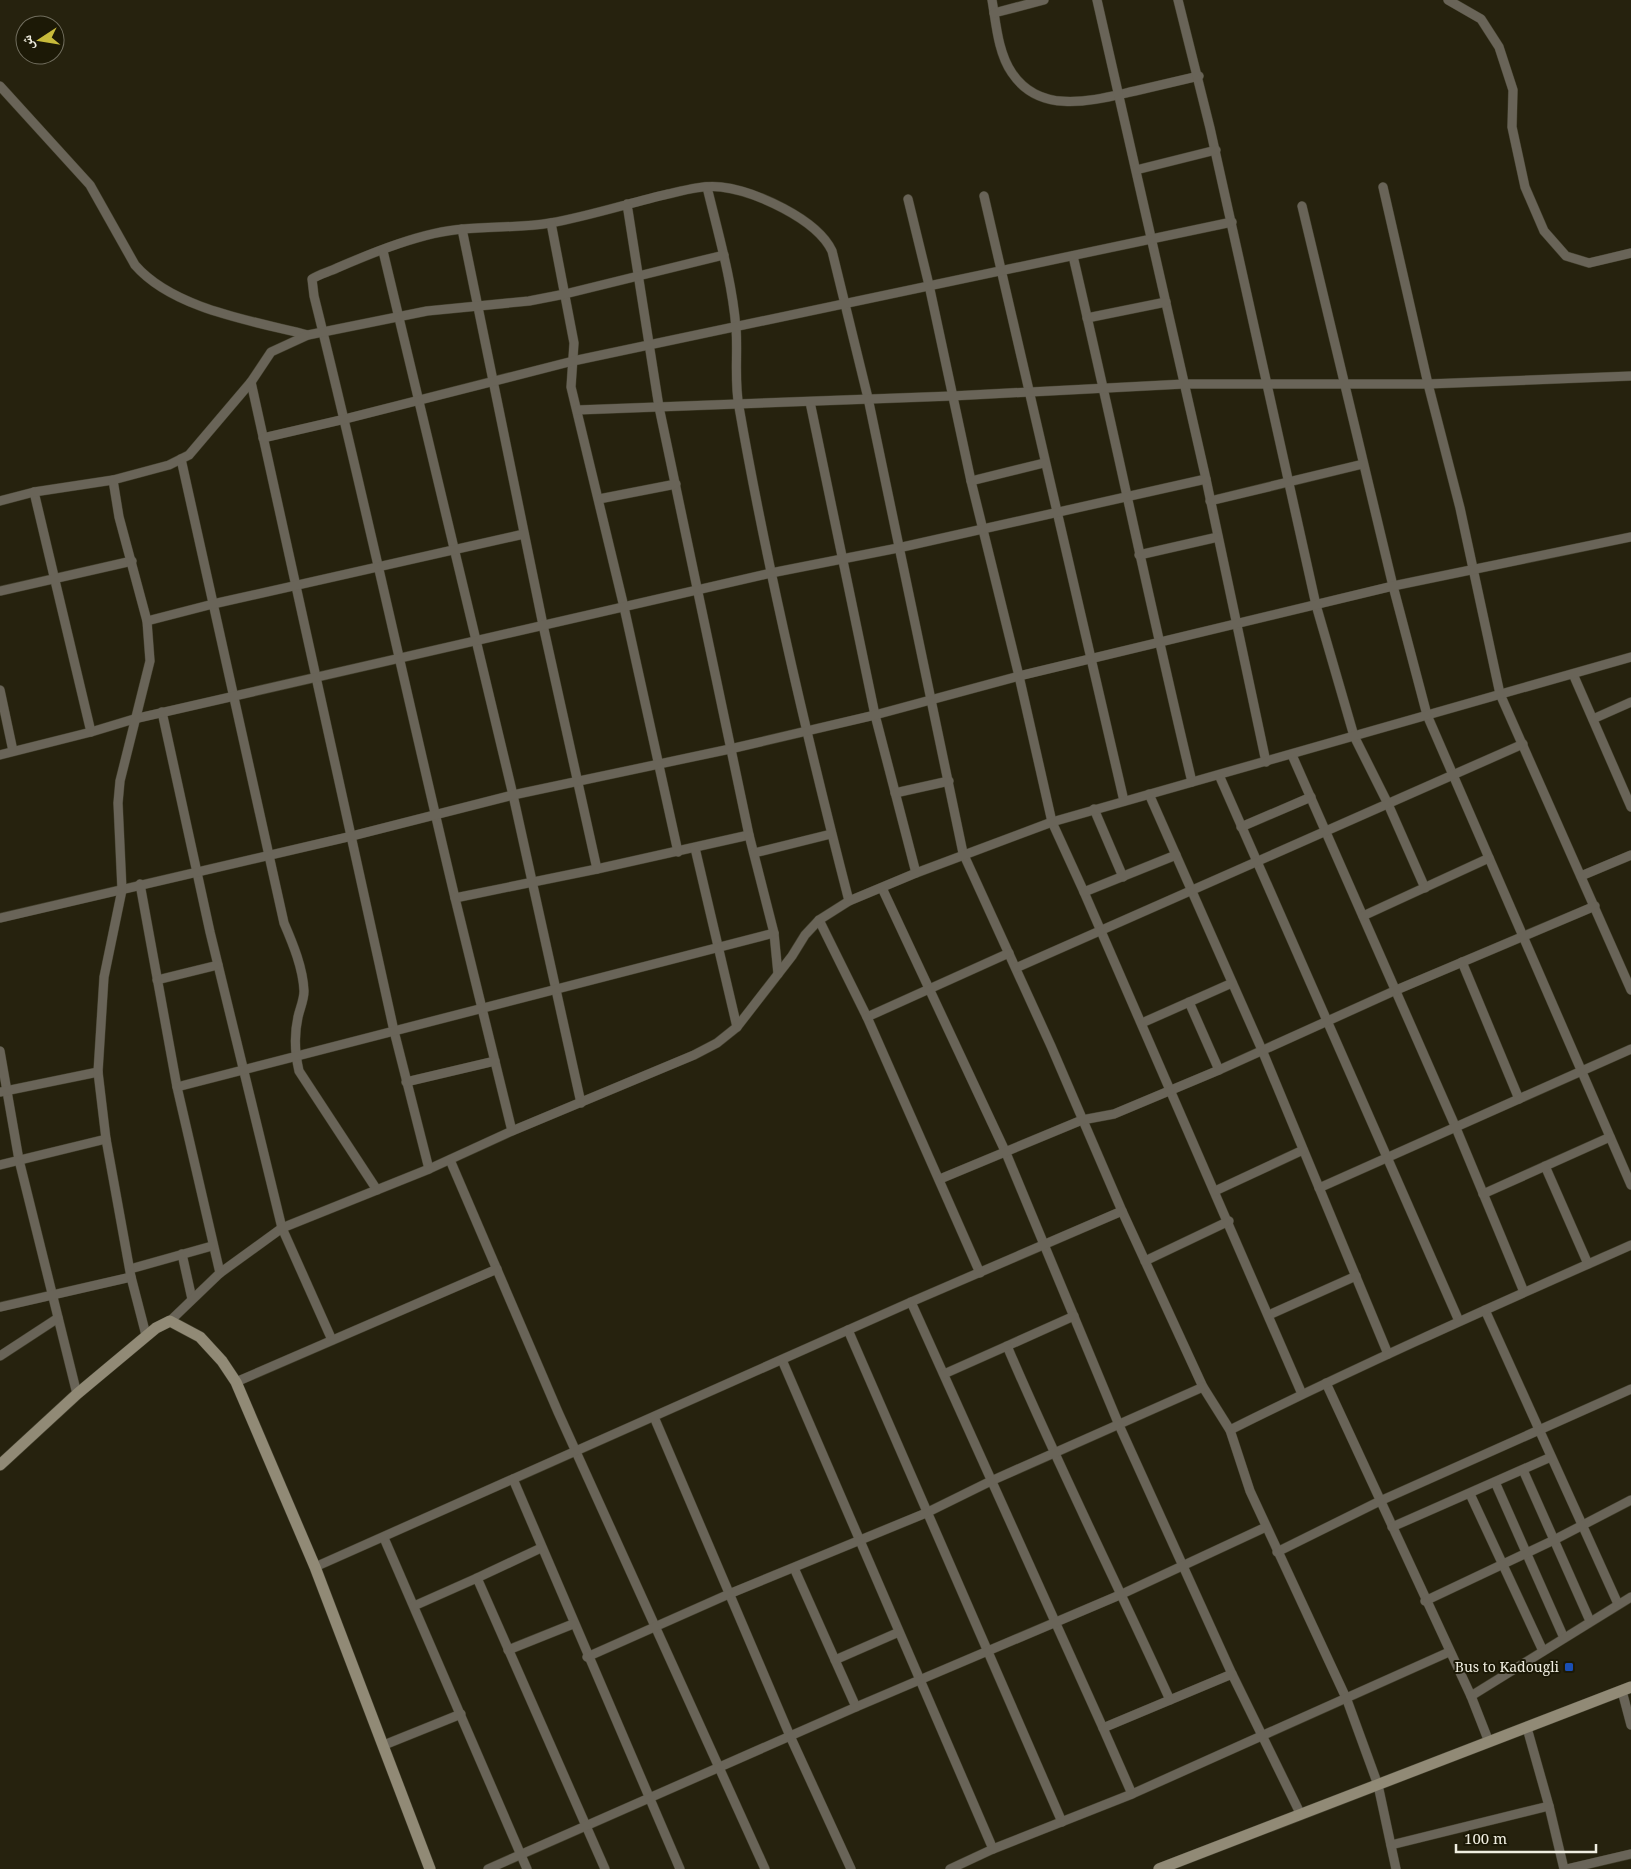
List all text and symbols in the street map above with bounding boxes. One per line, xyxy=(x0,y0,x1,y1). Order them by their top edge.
north arrow xyxy=(15,15,65,65)
text: ش xyxy=(16,33,38,52)
place label: Bus to Kadougli xyxy=(1455,1657,1560,1676)
marker: Bus to Kadougli xyxy=(1563,1661,1575,1673)
scale bar xyxy=(1456,1822,1596,1854)
text: 100 m xyxy=(1464,1828,1507,1848)

